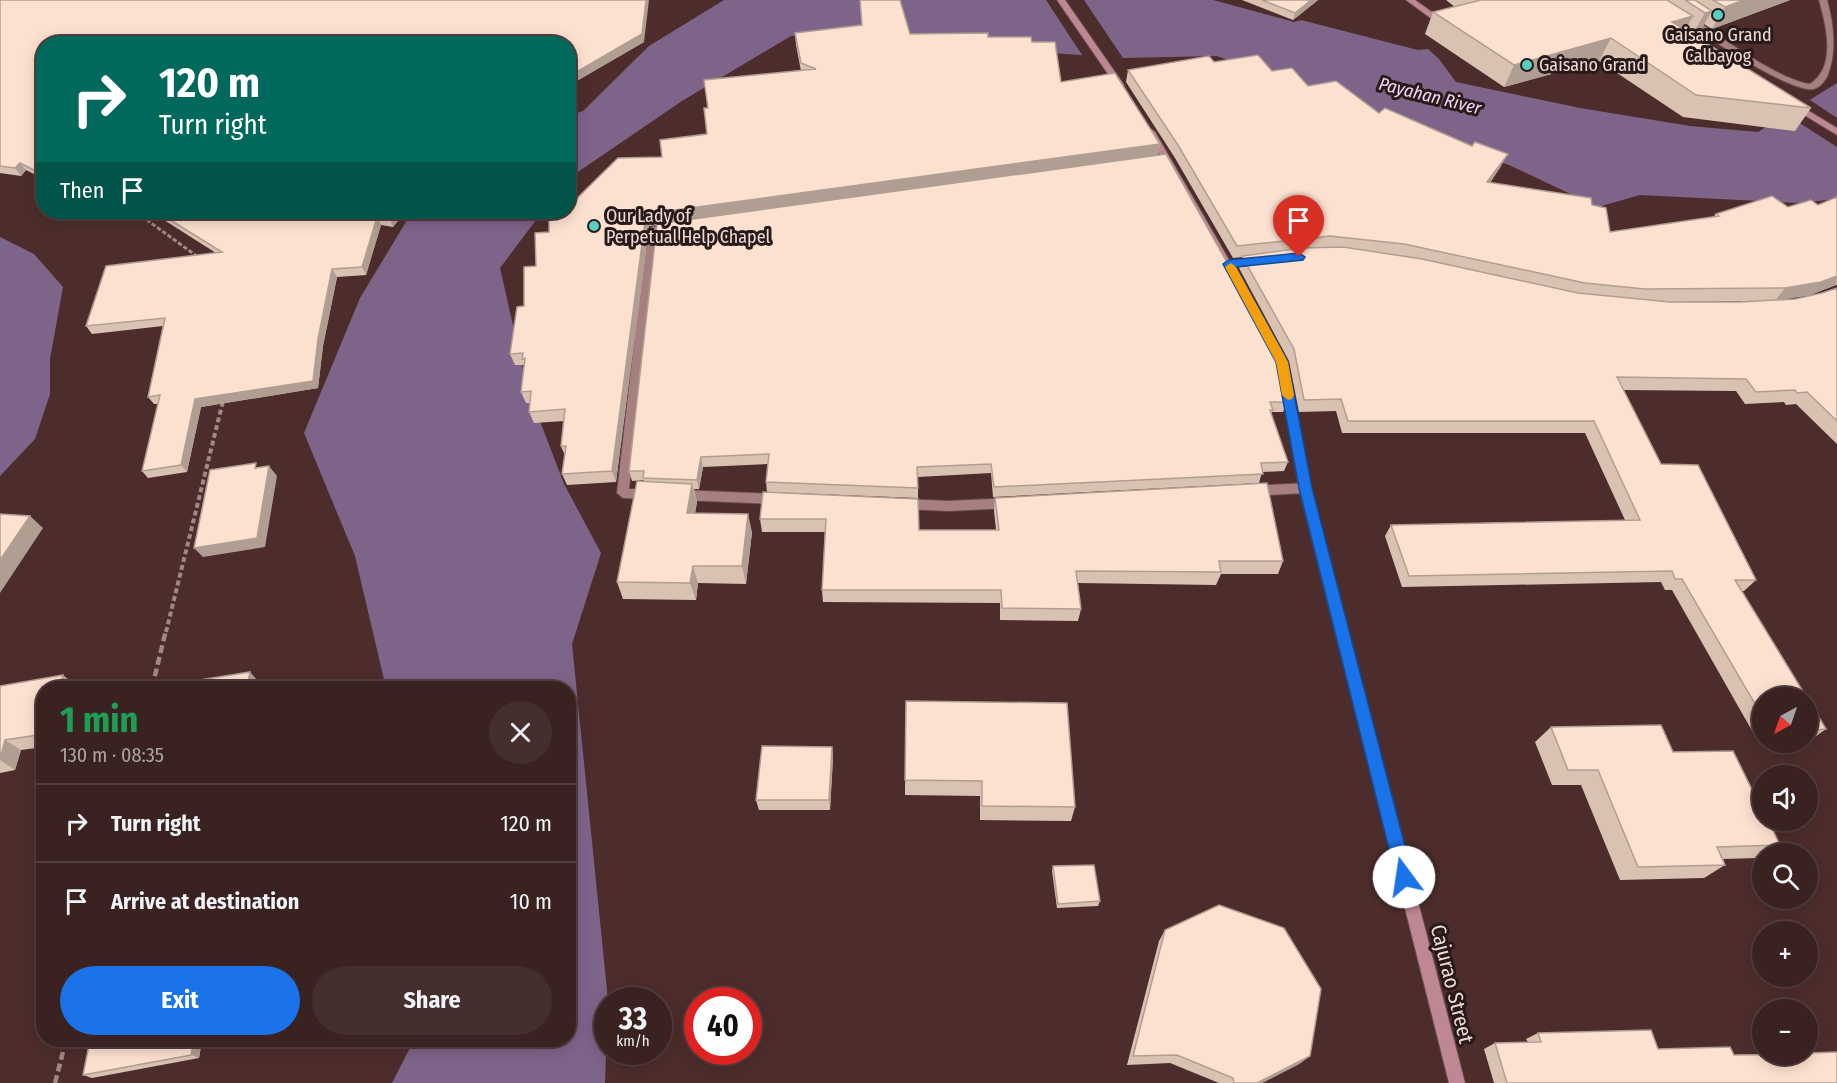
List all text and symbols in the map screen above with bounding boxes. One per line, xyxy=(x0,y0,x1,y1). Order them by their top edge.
marker: Gaisano Grand Calbayog xyxy=(1711,8,1725,22)
place label: Gaisano Grand Calbayog xyxy=(1664,24,1772,67)
place label: Gaisano Grand xyxy=(1539,54,1646,76)
text: 120 m xyxy=(159,58,260,108)
marker: Gaisano Grand xyxy=(1520,58,1534,72)
icon: right xyxy=(60,60,138,138)
water label: Payahan River xyxy=(1377,73,1484,119)
text: Turn right xyxy=(159,109,267,141)
icon: arrive xyxy=(116,174,149,207)
text: Then xyxy=(60,177,104,204)
pin xyxy=(1273,195,1324,257)
icon: arrive xyxy=(1282,204,1315,237)
place label: Our Lady of Perpetual Help Chapel xyxy=(606,205,771,248)
marker: Our Lady of Perpetual Help Chapel xyxy=(587,219,601,233)
north arrow xyxy=(1752,687,1818,753)
map controls xyxy=(1752,687,1818,1065)
text: 1 min xyxy=(60,698,138,742)
button: close xyxy=(489,701,552,764)
text: 130 m · 08:35 xyxy=(60,743,164,767)
button: sound xyxy=(1752,765,1818,831)
icon: right xyxy=(60,807,93,840)
text: Turn right xyxy=(111,810,200,837)
text: 120 m xyxy=(500,810,552,837)
button: search xyxy=(1752,843,1818,909)
position arrow xyxy=(1372,845,1436,909)
icon: arrive xyxy=(60,885,93,918)
text: Arrive at destination xyxy=(111,888,299,915)
text: 10 m xyxy=(510,888,552,915)
button: + xyxy=(1752,921,1818,987)
street label: Cajurao Street xyxy=(1425,922,1479,1046)
button: Exit xyxy=(60,966,300,1035)
button: Share xyxy=(312,966,552,1035)
speed limit sign: 40 xyxy=(684,987,762,1065)
button: − xyxy=(1752,999,1818,1065)
text: 33 xyxy=(619,1001,647,1037)
text: km/h xyxy=(616,1032,650,1050)

